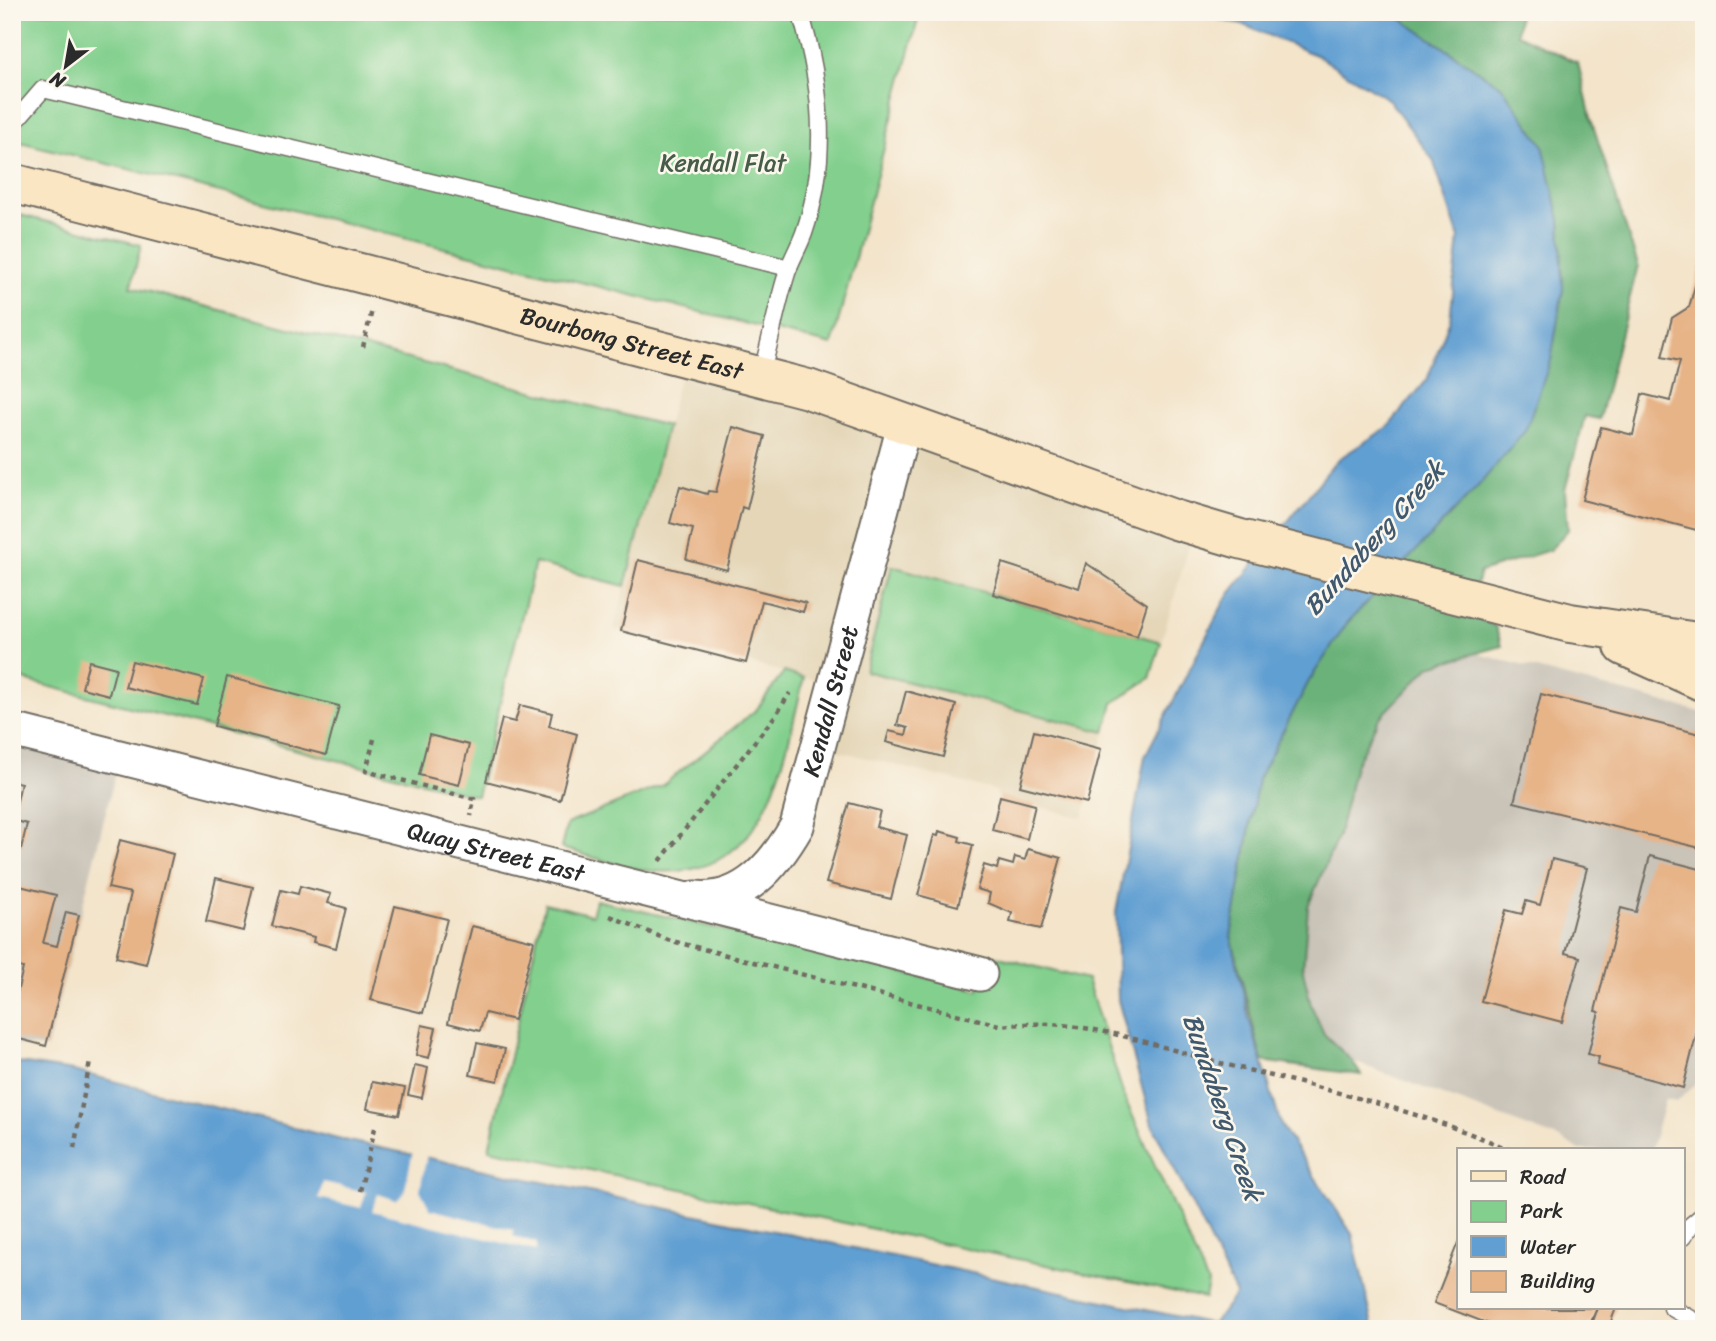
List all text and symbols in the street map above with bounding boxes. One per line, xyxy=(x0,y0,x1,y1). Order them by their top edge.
north arrow xyxy=(32,32,102,102)
text: N xyxy=(43,62,73,98)
park label: Kendall Flat xyxy=(660,142,787,184)
street label: Bourbong Street East xyxy=(515,294,749,393)
water label: Bundaberg Creek xyxy=(1292,448,1459,626)
street label: Kendall Street xyxy=(790,621,871,781)
street label: Quay Street East xyxy=(403,809,590,895)
water label: Bundaberg Creek xyxy=(1169,1007,1278,1210)
legend xyxy=(1457,1148,1684,1310)
text: Road xyxy=(1520,1158,1567,1196)
text: Park xyxy=(1520,1192,1563,1230)
text: Water xyxy=(1520,1228,1577,1266)
text: Building xyxy=(1520,1262,1596,1300)

